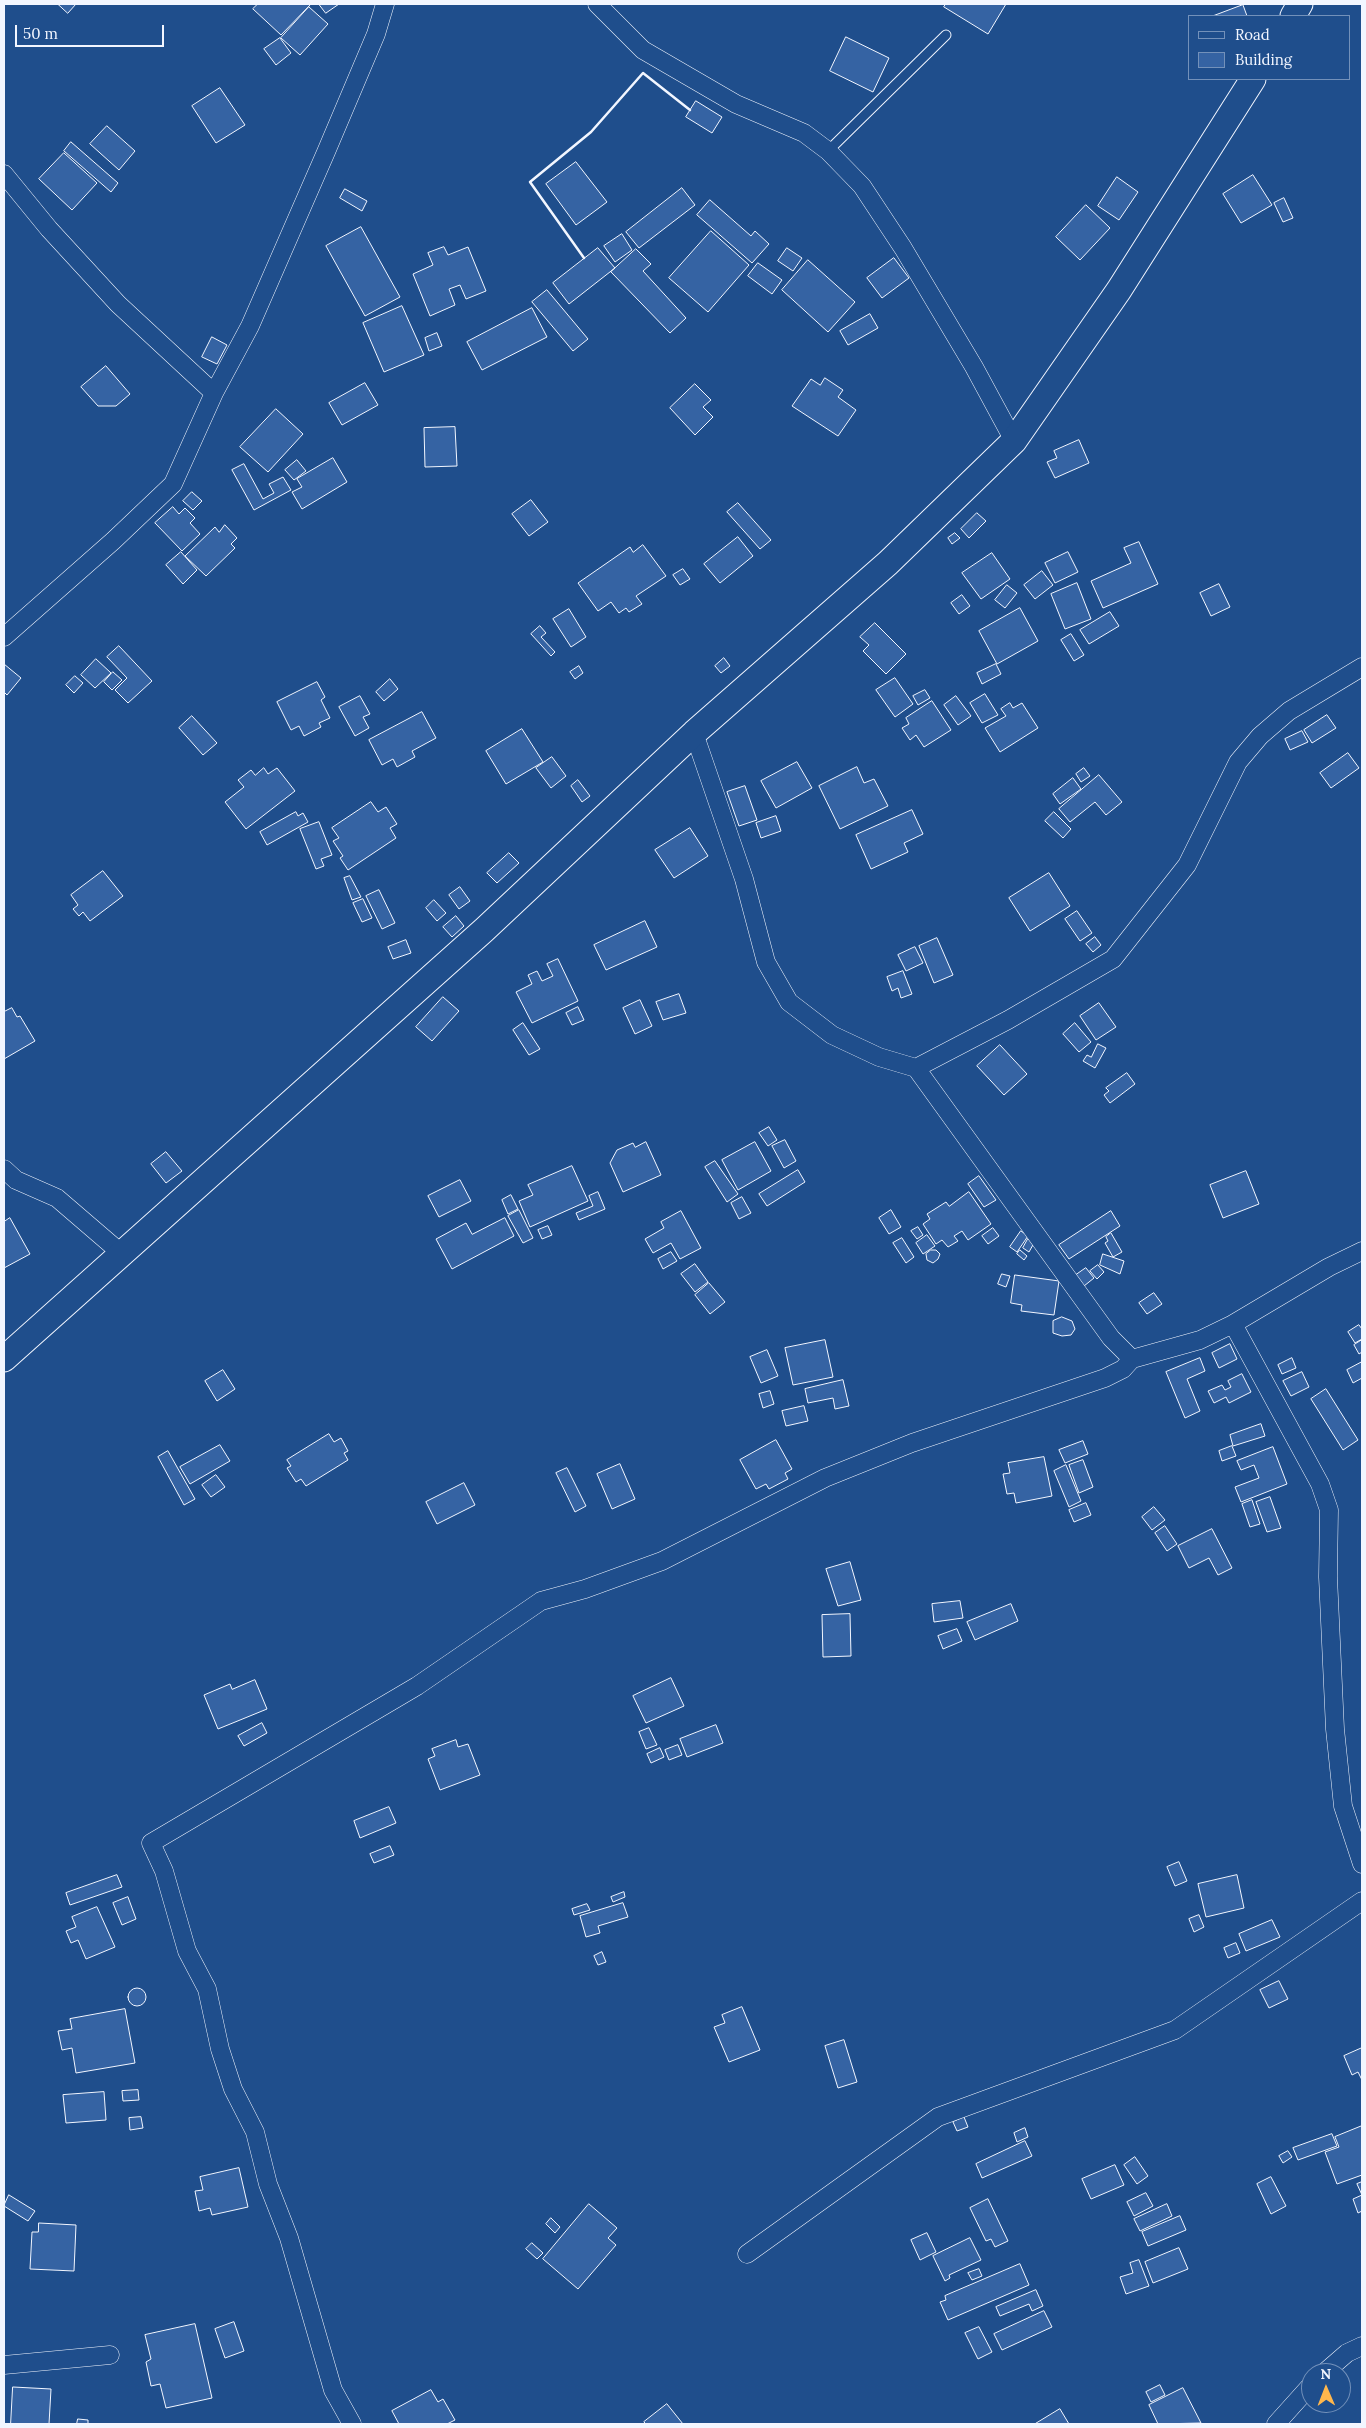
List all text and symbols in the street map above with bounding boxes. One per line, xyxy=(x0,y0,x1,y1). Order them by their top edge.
scale bar xyxy=(18,15,166,47)
legend xyxy=(1188,15,1351,80)
text: 50 m xyxy=(23,24,58,43)
text: Road xyxy=(1235,25,1270,44)
text: Building xyxy=(1235,50,1292,69)
north arrow xyxy=(1301,2363,1351,2413)
text: N xyxy=(1320,2365,1331,2383)

